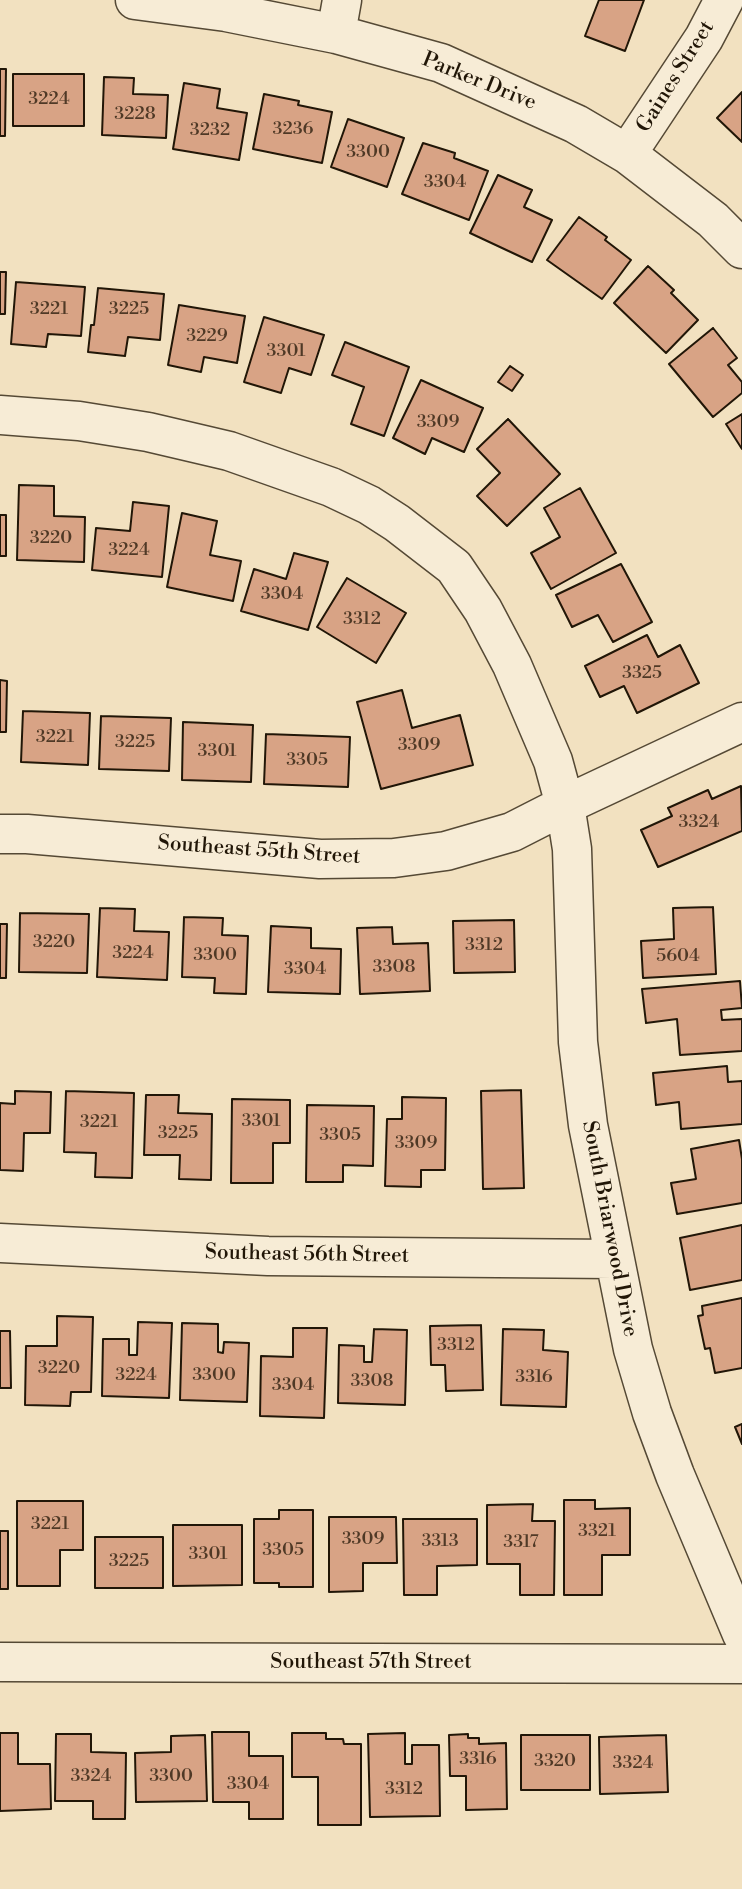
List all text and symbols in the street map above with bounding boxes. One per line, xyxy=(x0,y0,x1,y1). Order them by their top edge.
street label: Gaines Street xyxy=(632,17,720,137)
street label: Parker Drive xyxy=(418,48,540,116)
house number: 3224 xyxy=(28,89,70,111)
house number: 3228 xyxy=(114,104,156,126)
house number: 3236 xyxy=(272,119,314,141)
house number: 3232 xyxy=(190,120,230,142)
house number: 3300 xyxy=(346,142,390,164)
house number: 3304 xyxy=(424,172,466,194)
house number: 3221 xyxy=(30,299,68,321)
house number: 3225 xyxy=(109,299,149,321)
house number: 3229 xyxy=(186,326,228,348)
house number: 3301 xyxy=(267,341,305,363)
house number: 3309 xyxy=(417,412,459,434)
house number: 3220 xyxy=(30,528,72,550)
house number: 3224 xyxy=(108,540,150,562)
house number: 3304 xyxy=(261,584,303,606)
house number: 3312 xyxy=(343,609,381,631)
house number: 3325 xyxy=(622,663,662,685)
house number: 3221 xyxy=(36,727,74,749)
house number: 3225 xyxy=(115,732,155,754)
house number: 3309 xyxy=(398,735,440,757)
house number: 3301 xyxy=(198,741,236,763)
house number: 3305 xyxy=(286,750,328,772)
house number: 3324 xyxy=(679,812,719,834)
street label: Southeast 55th Street xyxy=(157,831,361,871)
house number: 3220 xyxy=(33,932,75,954)
house number: 3312 xyxy=(465,935,503,957)
house number: 3224 xyxy=(112,943,154,965)
house number: 3300 xyxy=(193,945,237,967)
house number: 5604 xyxy=(656,946,700,968)
house number: 3308 xyxy=(373,957,415,979)
house number: 3304 xyxy=(284,959,326,981)
house number: 3301 xyxy=(242,1111,280,1133)
house number: 3221 xyxy=(80,1112,118,1134)
street label: South Briarwood Drive xyxy=(576,1119,642,1339)
house number: 3225 xyxy=(158,1123,198,1145)
house number: 3305 xyxy=(319,1125,361,1147)
house number: 3309 xyxy=(395,1133,437,1155)
street label: Southeast 56th Street xyxy=(205,1241,409,1269)
house number: 3312 xyxy=(437,1335,475,1357)
house number: 3220 xyxy=(38,1358,80,1380)
house number: 3224 xyxy=(115,1365,157,1387)
house number: 3300 xyxy=(192,1365,236,1387)
house number: 3316 xyxy=(515,1367,553,1389)
house number: 3308 xyxy=(351,1371,393,1393)
house number: 3304 xyxy=(272,1375,314,1397)
house number: 3221 xyxy=(31,1514,69,1536)
house number: 3321 xyxy=(578,1521,616,1543)
house number: 3309 xyxy=(342,1529,384,1551)
house number: 3313 xyxy=(421,1531,459,1553)
house number: 3317 xyxy=(503,1532,539,1554)
house number: 3305 xyxy=(262,1540,304,1562)
house number: 3301 xyxy=(189,1544,227,1566)
house number: 3225 xyxy=(109,1551,149,1573)
street label: Southeast 57th Street xyxy=(270,1650,472,1676)
house number: 3316 xyxy=(459,1749,497,1771)
house number: 3320 xyxy=(534,1751,576,1773)
house number: 3324 xyxy=(613,1753,653,1775)
house number: 3324 xyxy=(71,1766,111,1788)
house number: 3300 xyxy=(149,1766,193,1788)
house number: 3304 xyxy=(227,1774,269,1796)
house number: 3312 xyxy=(385,1779,423,1801)

